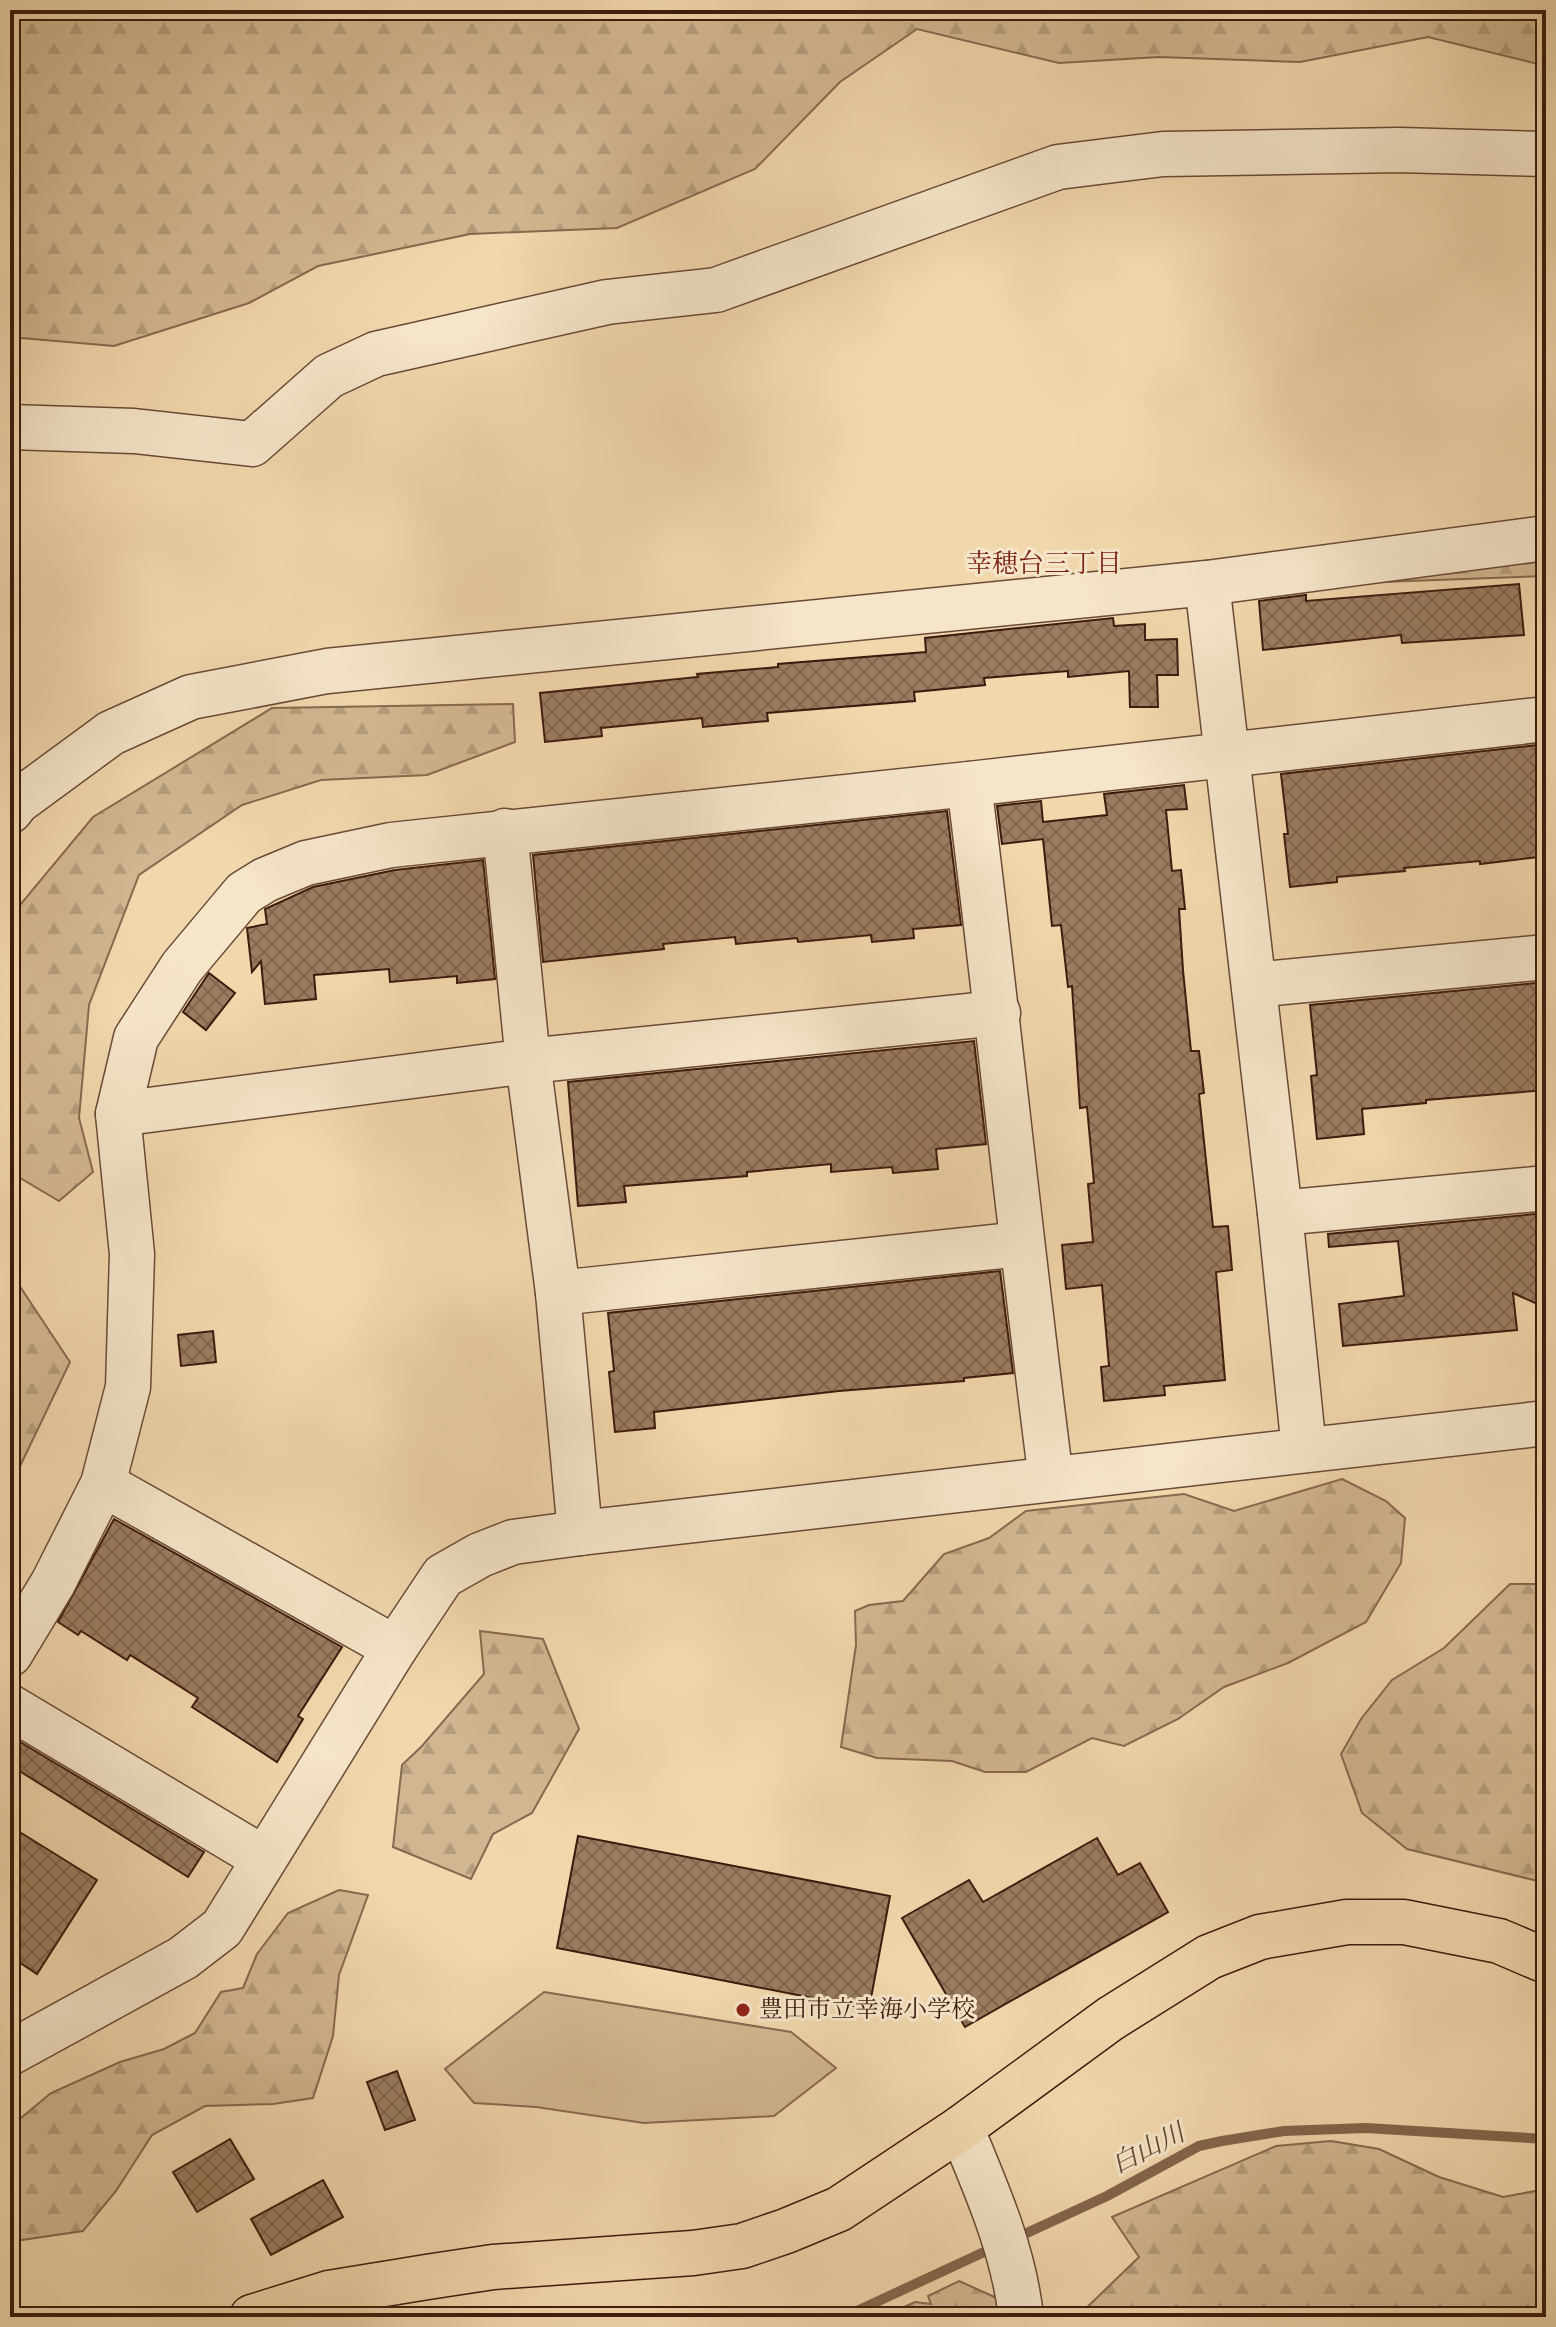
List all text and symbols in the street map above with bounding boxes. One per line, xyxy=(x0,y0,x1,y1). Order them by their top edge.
district label: 幸穂台三丁目 xyxy=(966,548,1122,580)
place label: 豊田市立幸海小学校 xyxy=(759,1995,975,2025)
marker: 豊田市立幸海小学校 xyxy=(734,2001,752,2019)
water label: 白山川 xyxy=(1106,2116,1193,2181)

